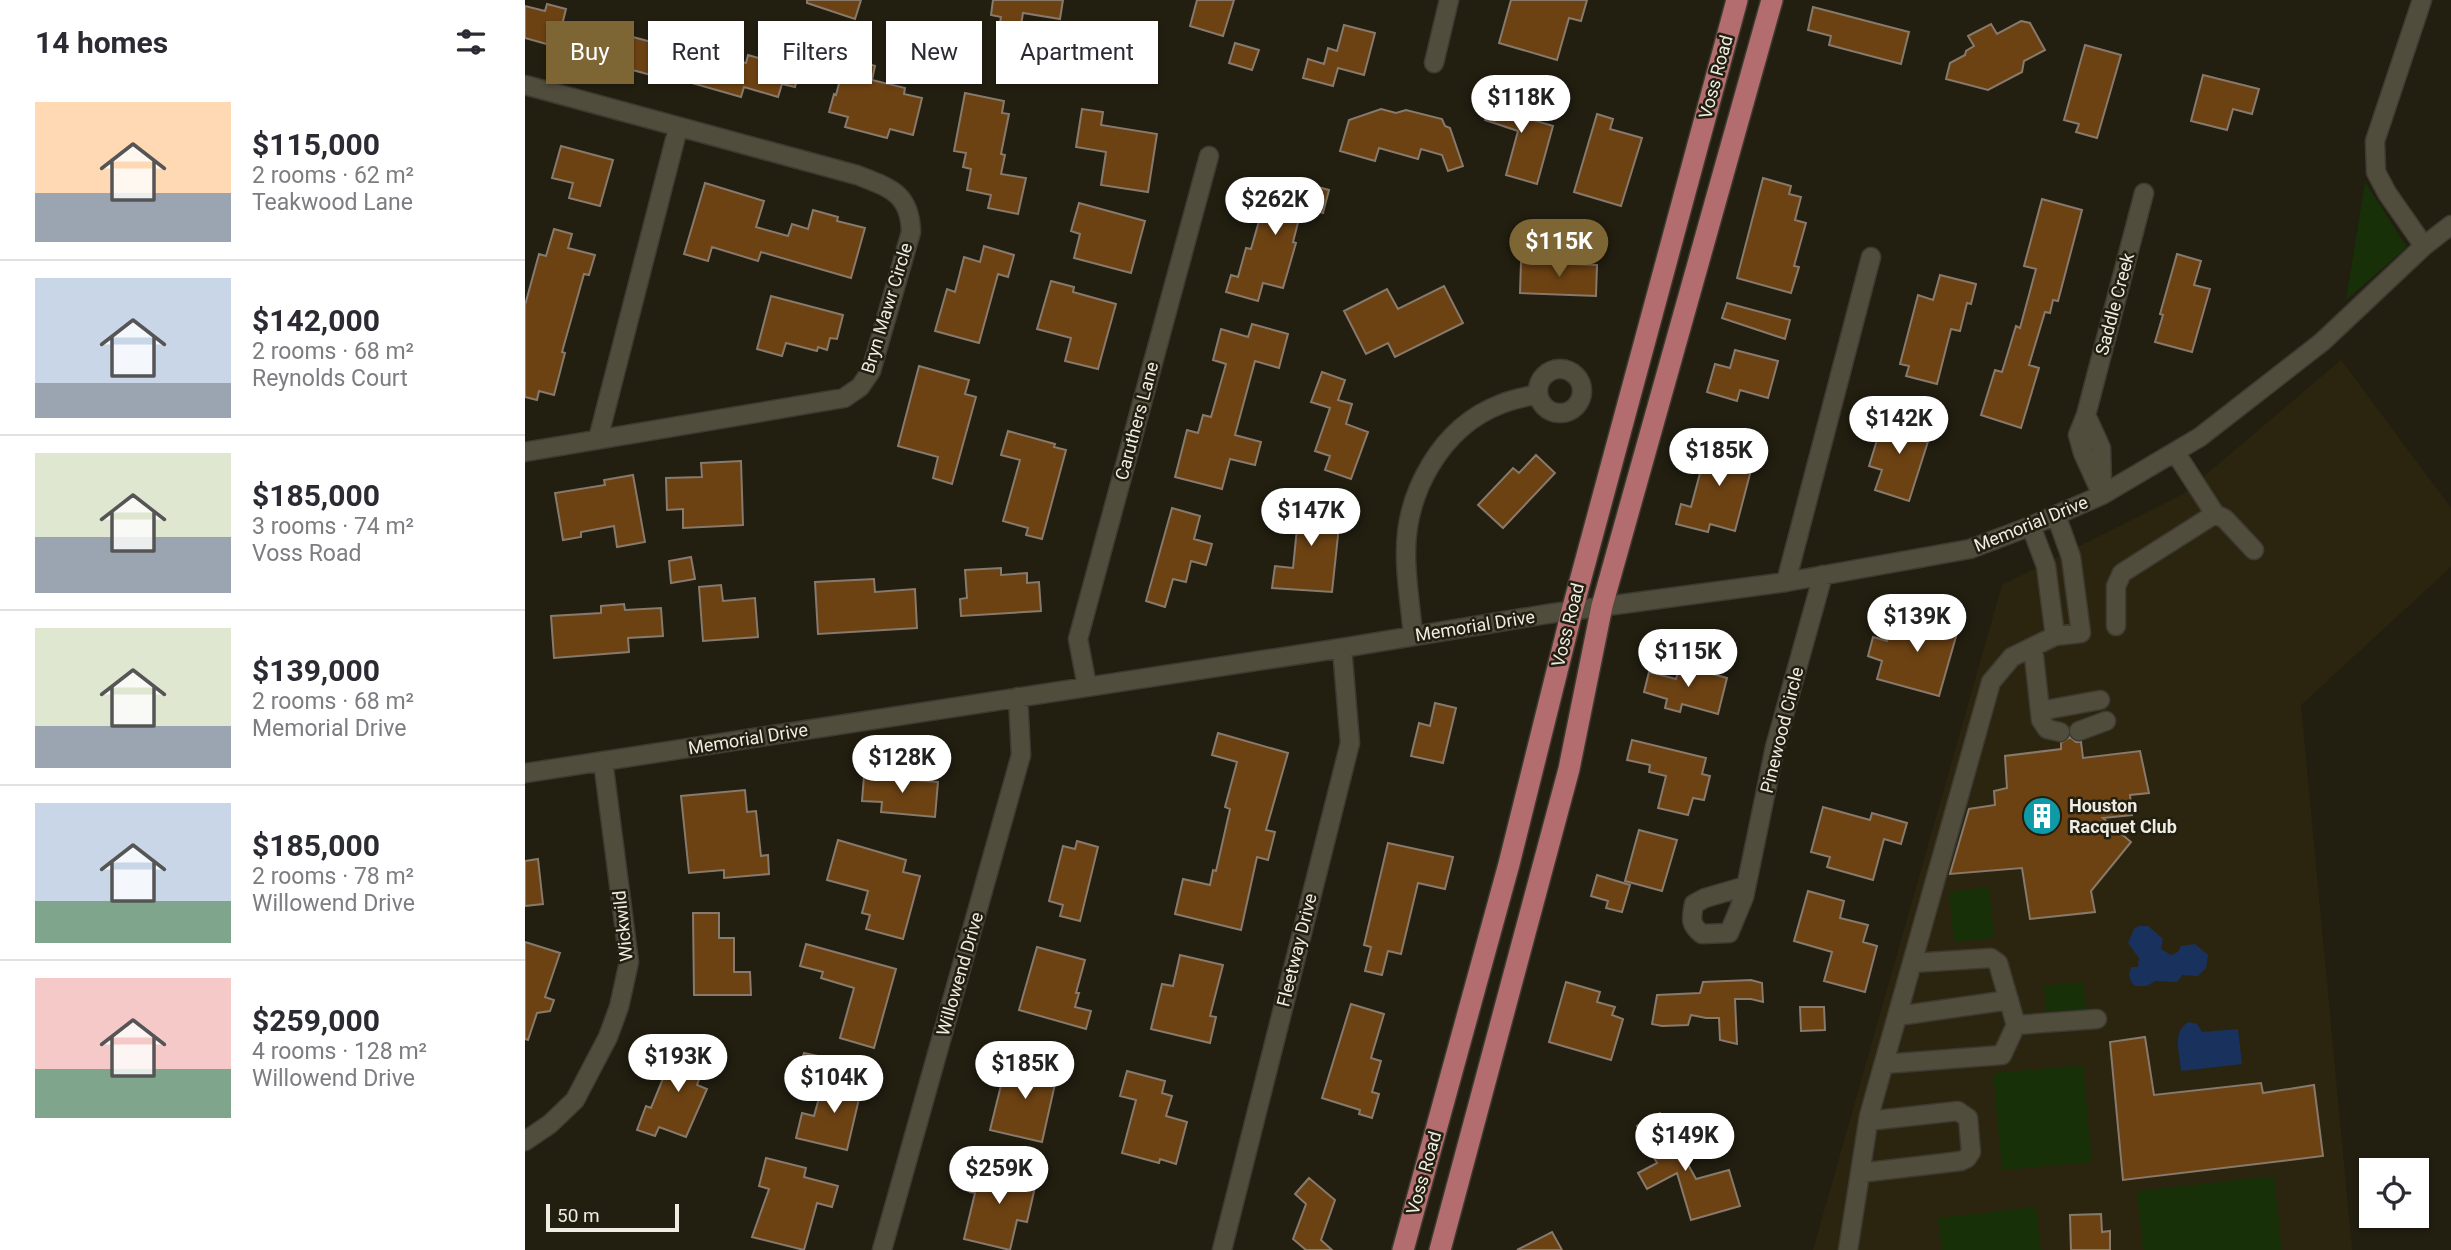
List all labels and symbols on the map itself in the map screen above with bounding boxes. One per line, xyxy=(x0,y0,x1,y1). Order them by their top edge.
street label: Voss Road xyxy=(1694,33,1737,121)
pin: $118K xyxy=(1472,76,1570,135)
pin: $262K xyxy=(1226,177,1324,237)
pin: $115K xyxy=(1510,219,1608,279)
street label: Bryn Mawr Circle xyxy=(857,240,916,376)
street label: Saddle Creek xyxy=(2091,250,2138,357)
street label: Caruthers Lane xyxy=(1111,359,1162,482)
pin: $142K xyxy=(1850,396,1948,456)
pin: $185K xyxy=(1670,428,1768,488)
pin: $147K xyxy=(1262,489,1360,548)
street label: Memorial Drive xyxy=(1971,491,2091,556)
street label: Voss Road xyxy=(1547,581,1588,669)
pin: $139K xyxy=(1868,594,1966,654)
street label: Memorial Drive xyxy=(1414,606,1536,645)
pin: $115K xyxy=(1639,630,1737,689)
street label: Pinewood Circle xyxy=(1756,665,1807,795)
street label: Memorial Drive xyxy=(687,719,809,758)
pin: $128K xyxy=(853,736,951,795)
building icon: Houston Racquet Club xyxy=(2021,795,2063,837)
place label: Houston Racquet Club xyxy=(2069,795,2177,837)
street label: Wickwild xyxy=(608,889,637,963)
street label: Fleetway Drive xyxy=(1272,891,1321,1009)
street label: Willowend Drive xyxy=(932,910,987,1038)
pin: $193K xyxy=(629,1034,727,1094)
pin: $185K xyxy=(976,1042,1074,1101)
pin: $104K xyxy=(785,1056,883,1115)
pin: $149K xyxy=(1636,1114,1734,1173)
street label: Voss Road xyxy=(1402,1129,1445,1217)
pin: $259K xyxy=(950,1146,1048,1206)
scale bar xyxy=(546,1201,679,1233)

